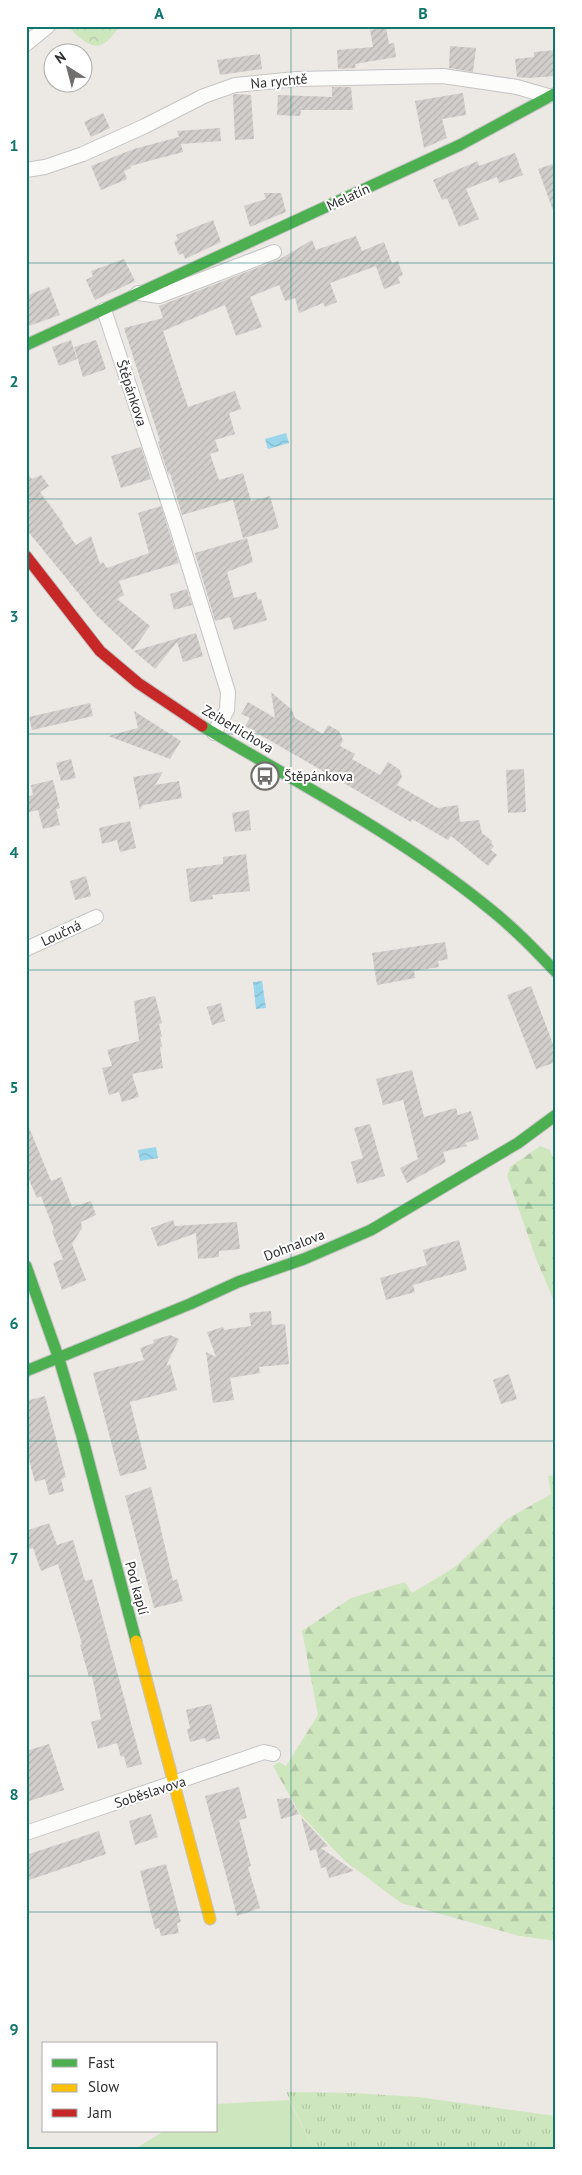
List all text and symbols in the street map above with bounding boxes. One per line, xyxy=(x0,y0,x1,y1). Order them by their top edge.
text: A xyxy=(154,3,164,23)
text: B xyxy=(418,3,428,23)
north arrow xyxy=(42,42,92,92)
text: N xyxy=(51,47,69,67)
street label: Na rychtě xyxy=(250,70,308,92)
text: 1 xyxy=(9,135,19,155)
street label: Melatín xyxy=(324,179,372,215)
street label: Štěpánkova xyxy=(113,357,151,429)
text: 2 xyxy=(9,371,19,391)
text: 3 xyxy=(9,606,19,626)
street label: Zeiberlichova xyxy=(199,701,277,757)
bus stop icon: Štěpánkova xyxy=(250,761,280,791)
place label: Štěpánkova xyxy=(284,767,353,785)
text: 4 xyxy=(9,842,19,862)
street label: Loučná xyxy=(38,916,84,950)
text: 5 xyxy=(9,1077,19,1097)
street label: Dohnalova xyxy=(261,1225,327,1265)
text: 6 xyxy=(9,1313,19,1333)
text: 7 xyxy=(9,1548,19,1568)
street label: Pod kaplí xyxy=(121,1559,153,1617)
street label: Soběslavova xyxy=(112,1772,188,1812)
text: 8 xyxy=(9,1784,19,1804)
text: 9 xyxy=(9,2019,19,2039)
legend xyxy=(42,2042,218,2132)
text: Fast xyxy=(88,2053,115,2072)
text: Slow xyxy=(88,2077,119,2096)
text: Jam xyxy=(87,2103,112,2122)

